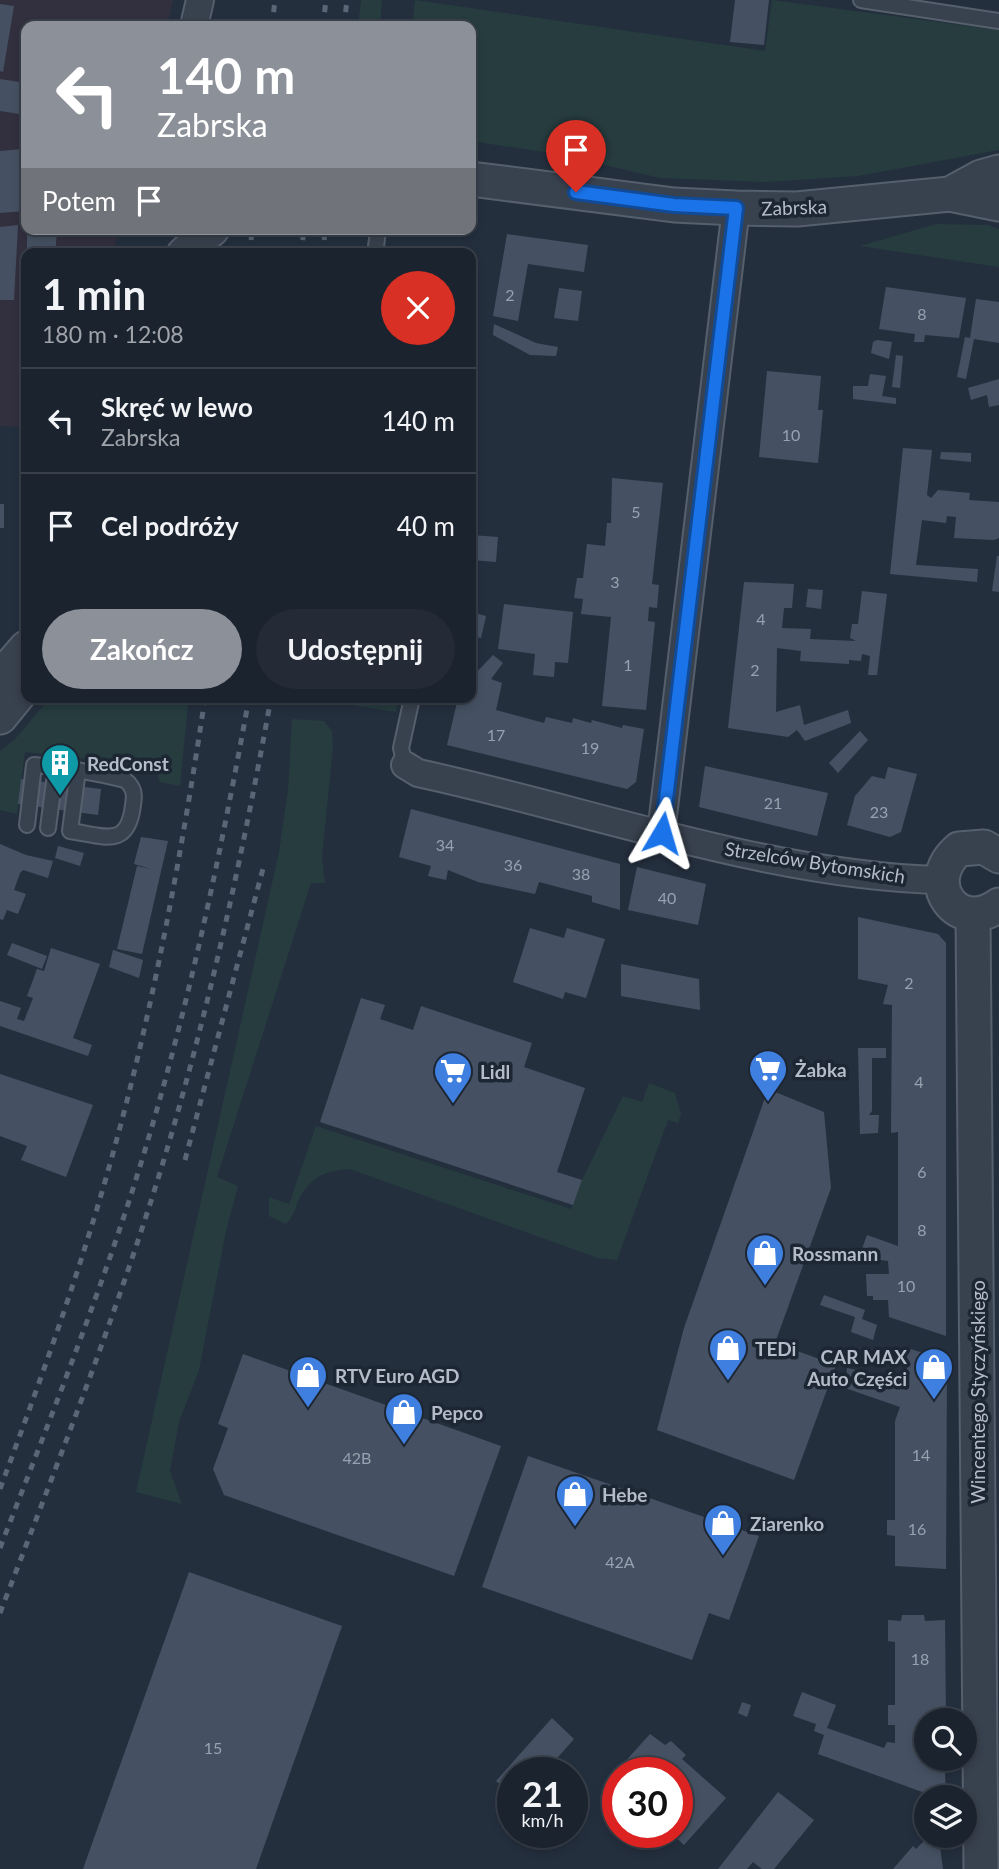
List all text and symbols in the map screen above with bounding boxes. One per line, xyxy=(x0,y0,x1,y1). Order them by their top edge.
text: 140 m xyxy=(157,46,295,104)
icon: left xyxy=(42,49,133,140)
text: Zabrska xyxy=(157,105,268,144)
pin xyxy=(546,120,606,192)
icon: arrive xyxy=(557,131,595,169)
icon: arrive xyxy=(130,182,168,220)
text: Potem xyxy=(42,185,116,217)
street label: Zabrska xyxy=(761,194,827,220)
text: 1 min xyxy=(42,269,146,319)
button: close xyxy=(381,271,455,345)
house number: 2 xyxy=(505,285,515,304)
house number: 8 xyxy=(917,304,927,323)
text: 180 m · 12:08 xyxy=(42,320,184,348)
text: Skręć w lewo xyxy=(101,391,253,423)
icon: left xyxy=(42,402,80,440)
text: 140 m xyxy=(382,405,455,437)
text: Zabrska xyxy=(101,423,180,451)
house number: 10 xyxy=(782,425,800,444)
house number: 5 xyxy=(631,502,641,521)
icon: arrive xyxy=(42,507,80,545)
text: Cel podróży xyxy=(101,510,239,542)
text: 40 m xyxy=(397,510,455,542)
house number: 3 xyxy=(610,572,620,591)
button: Zakończ xyxy=(42,609,242,689)
button: Udostępnij xyxy=(256,609,455,689)
house number: 4 xyxy=(756,609,766,628)
house number: 1 xyxy=(623,655,633,674)
house number: 2 xyxy=(750,660,760,679)
house number: 17 xyxy=(487,725,505,744)
house number: 19 xyxy=(581,738,599,757)
building icon: RedConst xyxy=(39,742,81,797)
place label: RedConst xyxy=(87,752,169,775)
house number: 21 xyxy=(764,793,782,812)
position arrow xyxy=(625,796,699,870)
house number: 23 xyxy=(870,802,888,821)
house number: 34 xyxy=(436,835,454,854)
street label: Strzelców Bytomskich xyxy=(723,836,907,888)
house number: 36 xyxy=(504,855,522,874)
house number: 38 xyxy=(572,864,590,883)
house number: 40 xyxy=(658,888,676,907)
house number: 2 xyxy=(904,973,914,992)
supermarket icon: Żabka xyxy=(747,1048,789,1103)
supermarket icon: Lidl xyxy=(432,1050,474,1105)
place label: Żabka xyxy=(795,1058,847,1081)
place label: Lidl xyxy=(480,1060,510,1083)
house number: 4 xyxy=(914,1072,924,1091)
house number: 6 xyxy=(917,1162,927,1181)
house number: 8 xyxy=(917,1220,927,1239)
shop icon: Rossmann xyxy=(744,1232,786,1287)
place label: Rossmann xyxy=(792,1242,878,1265)
house number: 10 xyxy=(897,1276,915,1295)
street label: Wincentego Styczyńskiego xyxy=(966,1280,989,1504)
shop icon: TEDi xyxy=(707,1327,749,1382)
place label: TEDi xyxy=(755,1337,796,1360)
place label: CAR MAX Auto Części xyxy=(806,1345,907,1390)
shop icon: CAR MAX Auto Części xyxy=(913,1346,955,1401)
shop icon: RTV Euro AGD xyxy=(287,1354,329,1409)
place label: RTV Euro AGD xyxy=(335,1364,459,1387)
shop icon: Pepco xyxy=(383,1391,425,1446)
place label: Pepco xyxy=(431,1401,483,1424)
house number: 14 xyxy=(912,1445,930,1464)
house number: 42B xyxy=(343,1448,371,1467)
shop icon: Hebe xyxy=(554,1473,596,1528)
place label: Hebe xyxy=(602,1483,647,1506)
shop icon: Ziarenko xyxy=(702,1502,744,1557)
place label: Ziarenko xyxy=(750,1512,824,1535)
house number: 16 xyxy=(908,1519,926,1538)
house number: 42A xyxy=(605,1552,635,1571)
house number: 18 xyxy=(911,1649,929,1668)
map controls xyxy=(914,1708,977,1848)
button: search xyxy=(914,1708,977,1771)
house number: 15 xyxy=(204,1738,222,1757)
speed limit sign: 30 xyxy=(602,1757,693,1848)
text: 21 xyxy=(522,1772,563,1814)
button: layers xyxy=(914,1785,977,1848)
text: km/h xyxy=(521,1809,564,1831)

